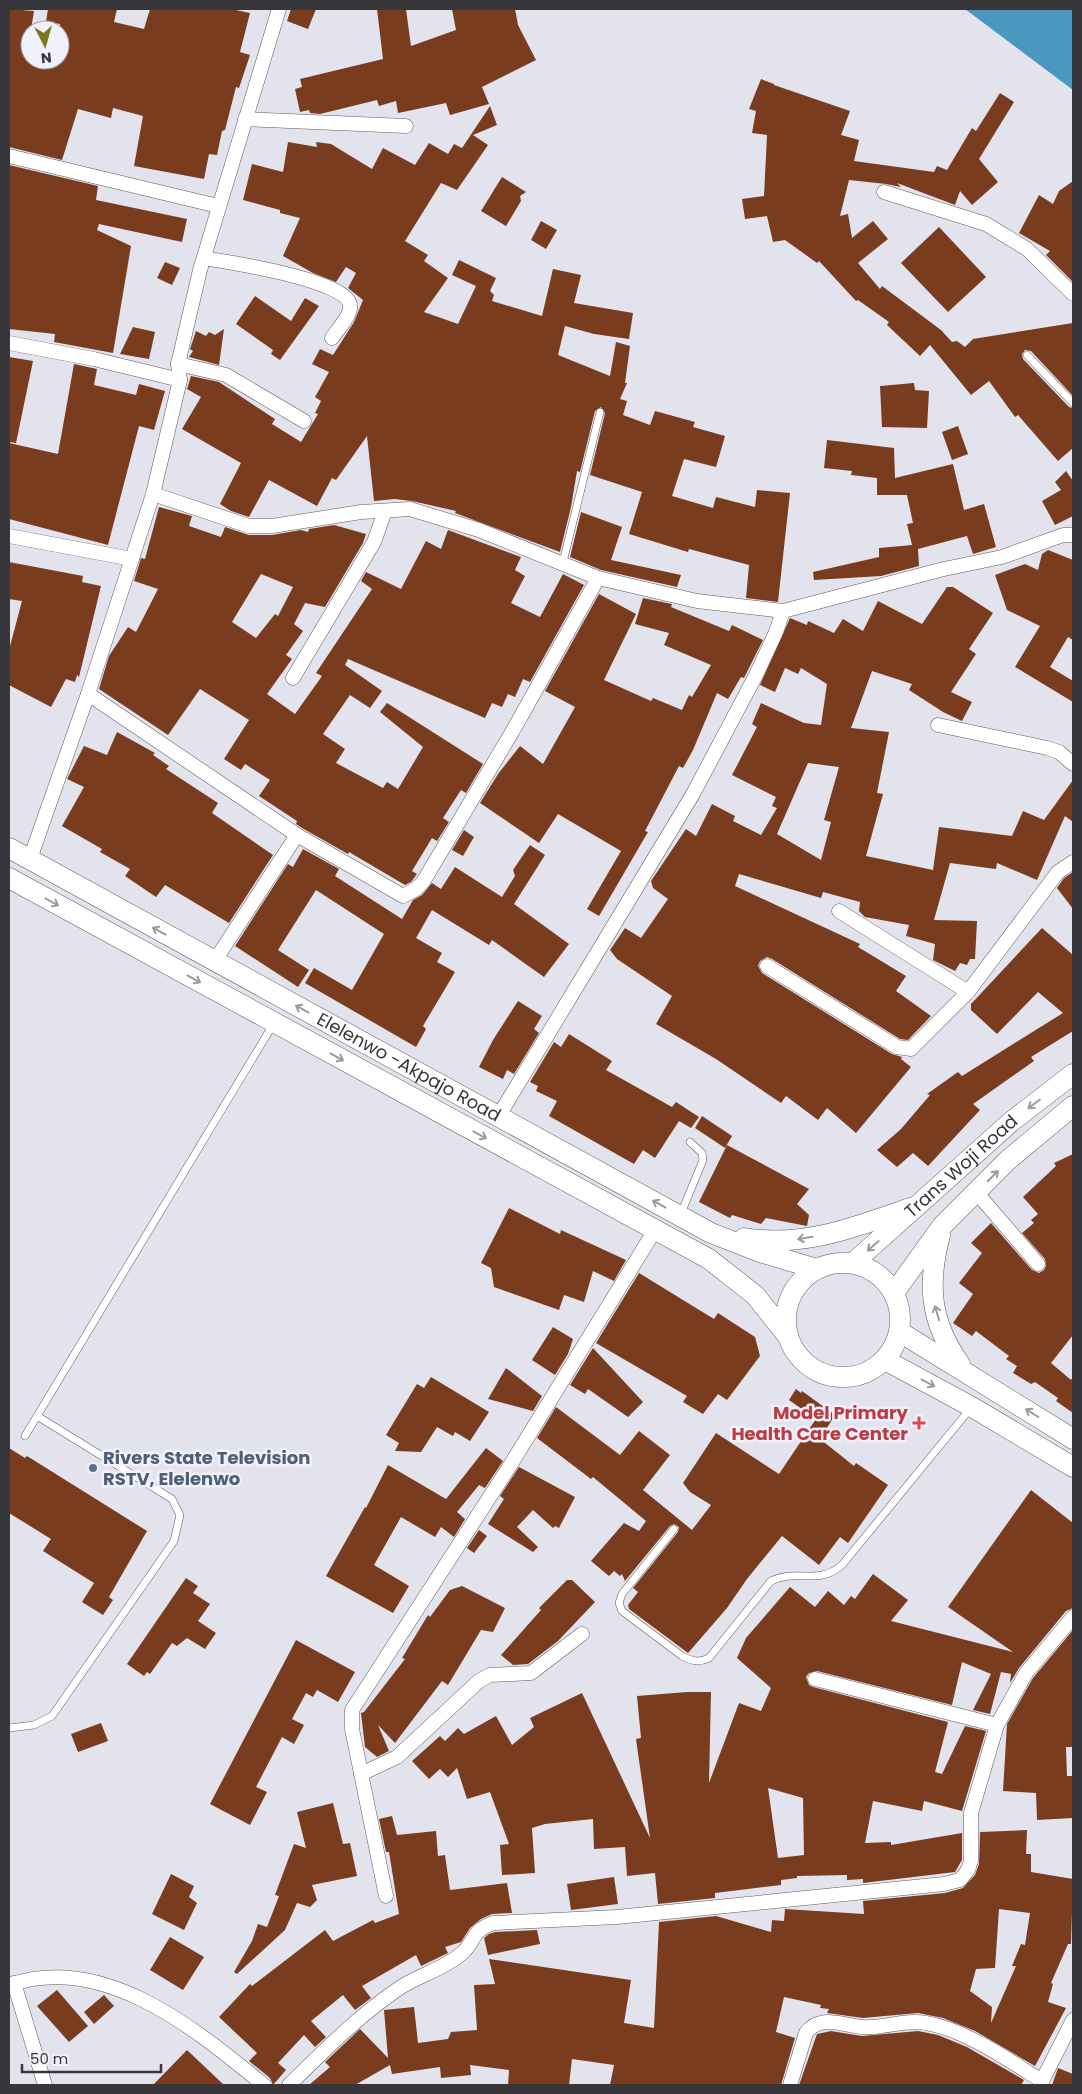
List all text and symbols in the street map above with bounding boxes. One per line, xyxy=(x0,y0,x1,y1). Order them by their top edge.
north arrow xyxy=(20,20,70,70)
text: N xyxy=(40,47,53,68)
one-way arrow xyxy=(44,897,58,907)
one-way arrow xyxy=(152,926,167,936)
one-way arrow xyxy=(187,975,201,985)
one-way arrow xyxy=(295,1004,309,1014)
street label: Elelenwo -Akpajo Road xyxy=(313,1006,506,1127)
one-way arrow xyxy=(329,1053,344,1062)
one-way arrow xyxy=(1028,1098,1041,1109)
street label: Trans Woji Road xyxy=(899,1109,1023,1223)
one-way arrow xyxy=(472,1130,487,1140)
one-way arrow xyxy=(986,1170,999,1182)
one-way arrow xyxy=(653,1199,667,1209)
one-way arrow xyxy=(798,1234,814,1244)
one-way arrow xyxy=(867,1240,880,1252)
one-way arrow xyxy=(931,1306,941,1322)
one-way arrow xyxy=(920,1378,935,1388)
place label: Model Primary Health Care Center xyxy=(731,1400,909,1446)
one-way arrow xyxy=(1025,1408,1039,1418)
marker: Model Primary Health Care Center xyxy=(912,1416,926,1430)
place label: Rivers State Television RSTV, Elelenwo xyxy=(103,1445,310,1491)
marker: Rivers State Television RSTV, Elelenwo xyxy=(87,1462,99,1474)
scale bar xyxy=(22,2042,161,2074)
text: 50 m xyxy=(30,2048,68,2069)

